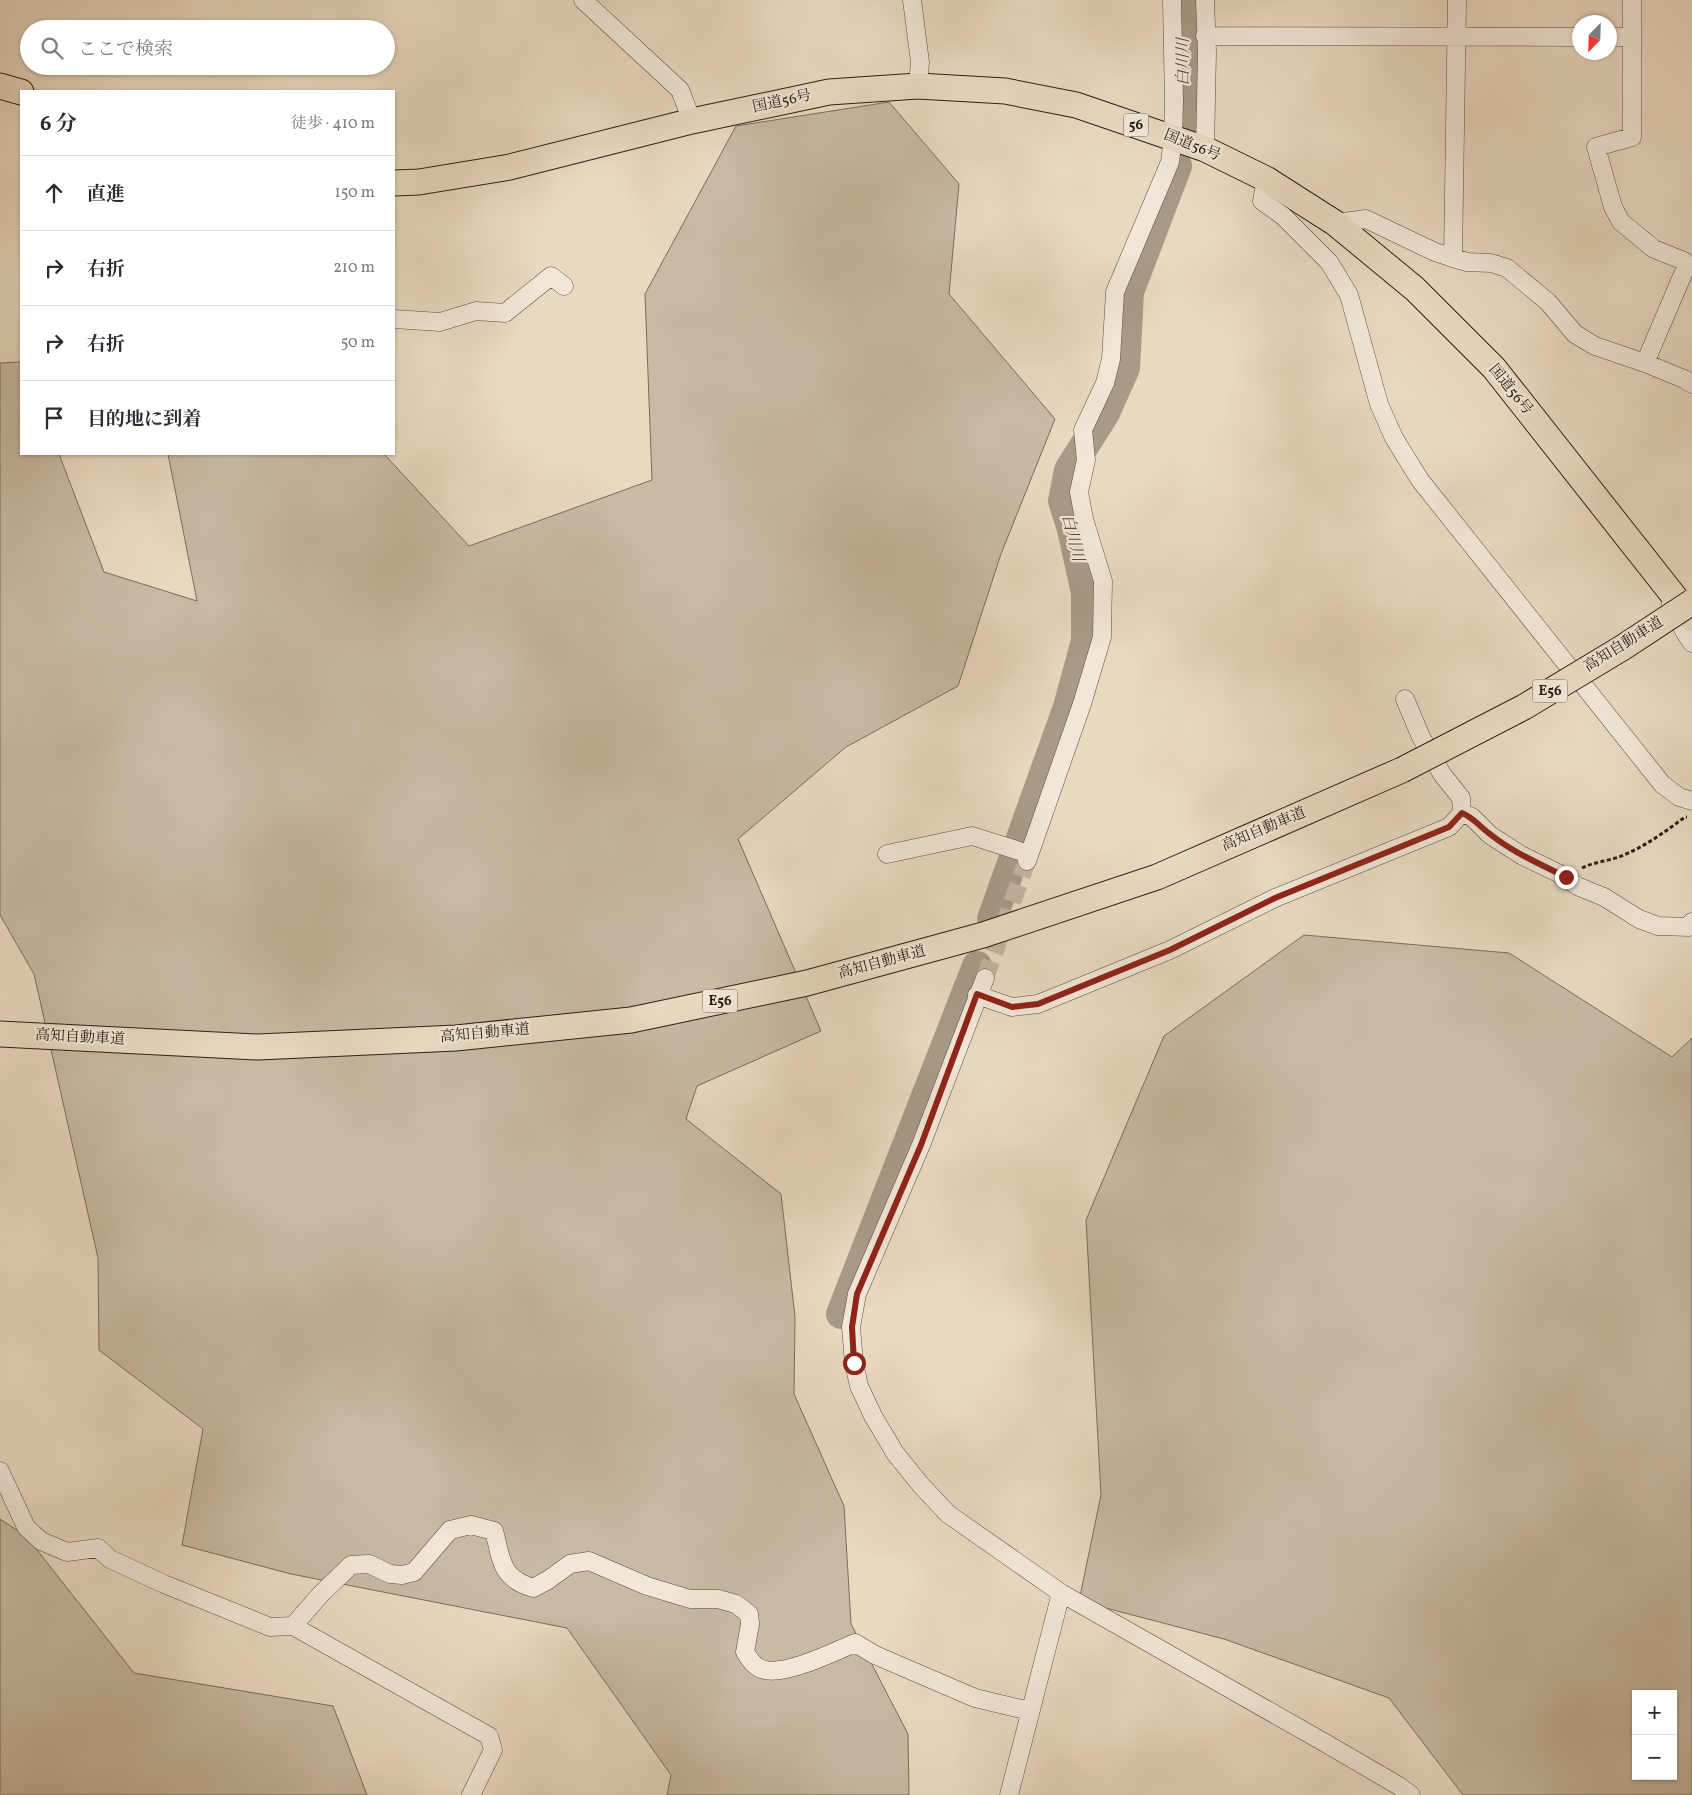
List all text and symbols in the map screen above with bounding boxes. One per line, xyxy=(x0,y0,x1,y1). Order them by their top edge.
north arrow xyxy=(1572,15,1617,60)
search box xyxy=(20,20,395,75)
icon: search xyxy=(38,34,66,62)
water label: 白川川 xyxy=(1173,36,1195,86)
text: ここで検索 xyxy=(78,37,173,63)
street label: 国道56号 xyxy=(751,86,813,118)
text: 6 分 xyxy=(40,110,77,139)
text: 徒歩 · 410 m xyxy=(291,113,375,135)
road number: 56 xyxy=(1124,114,1148,136)
street label: 国道56号 xyxy=(1160,125,1224,167)
icon: ahead xyxy=(40,179,68,207)
text: 直進 xyxy=(87,182,125,208)
text: 150 m xyxy=(334,182,375,204)
icon: right xyxy=(40,254,68,282)
text: 右折 xyxy=(87,257,125,283)
text: 210 m xyxy=(333,257,375,279)
icon: right xyxy=(40,329,68,357)
text: 右折 xyxy=(87,332,125,358)
text: 50 m xyxy=(341,332,375,354)
street label: 国道56号 xyxy=(1483,360,1537,420)
icon: arrive xyxy=(40,404,68,432)
text: 目的地に到着 xyxy=(87,407,201,433)
water label: 白川川 xyxy=(1056,512,1089,566)
street label: 高知自動車道 xyxy=(1580,612,1668,678)
road number: E56 xyxy=(1532,679,1568,702)
street label: 高知自動車道 xyxy=(1218,803,1310,857)
route end xyxy=(1555,866,1578,889)
street label: 高知自動車道 xyxy=(836,941,928,985)
road number: E56 xyxy=(702,989,738,1012)
street label: 高知自動車道 xyxy=(439,1020,531,1048)
street label: 高知自動車道 xyxy=(35,1025,125,1051)
route start xyxy=(843,1352,866,1375)
map controls xyxy=(1632,1690,1677,1780)
button: + xyxy=(1632,1690,1677,1735)
button: − xyxy=(1632,1735,1677,1780)

